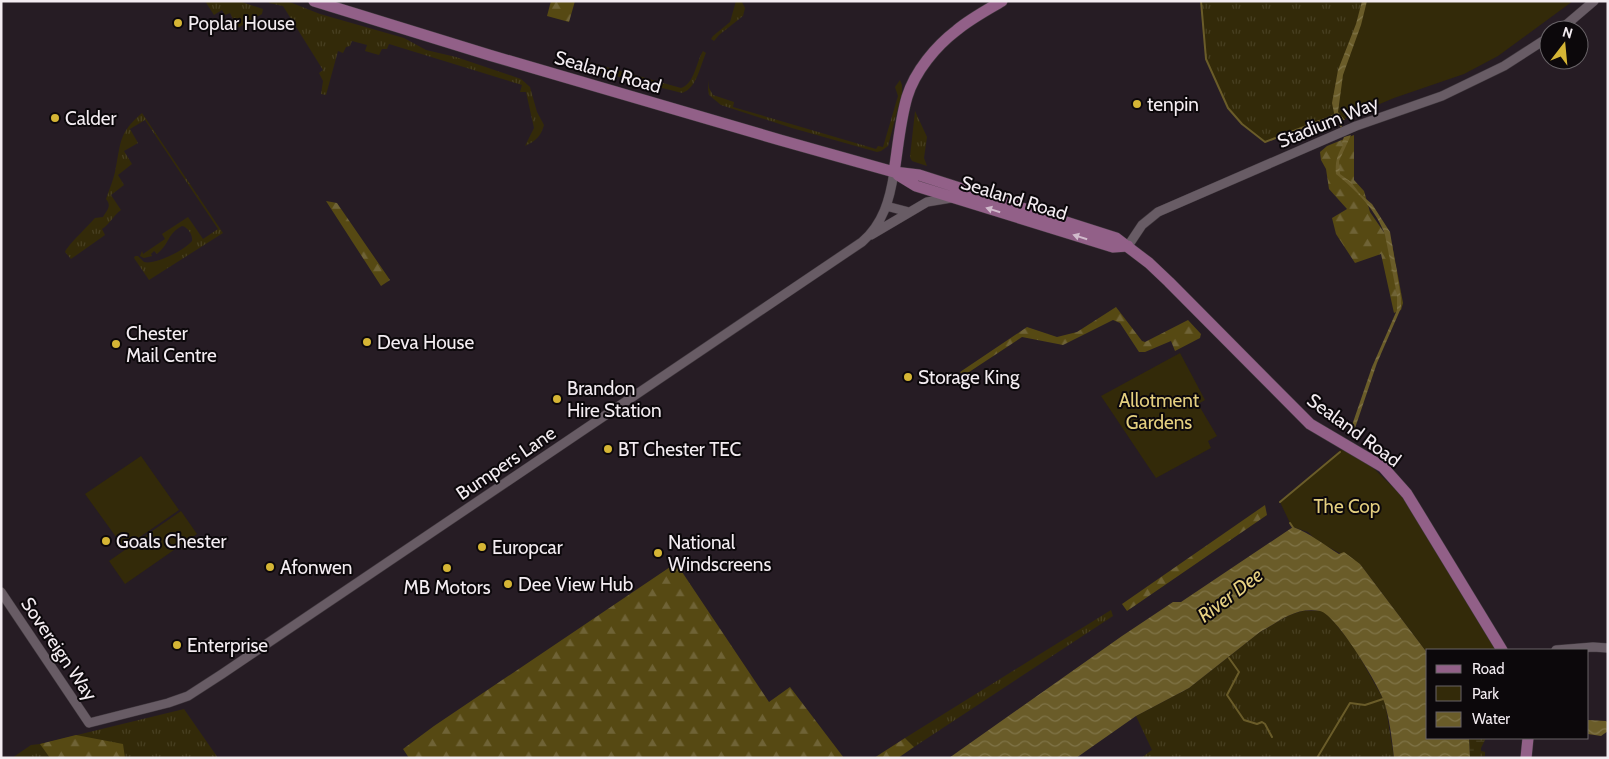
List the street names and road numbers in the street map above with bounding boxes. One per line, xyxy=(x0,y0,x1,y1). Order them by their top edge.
street label: Sealand Road xyxy=(552,46,664,98)
street label: Stadium Way xyxy=(1274,91,1382,153)
street label: Sealand Road xyxy=(958,171,1070,225)
street label: Sealand Road xyxy=(1303,388,1405,472)
street label: Bumpers Lane xyxy=(452,421,560,505)
street label: Sovereign Way xyxy=(16,593,102,705)

